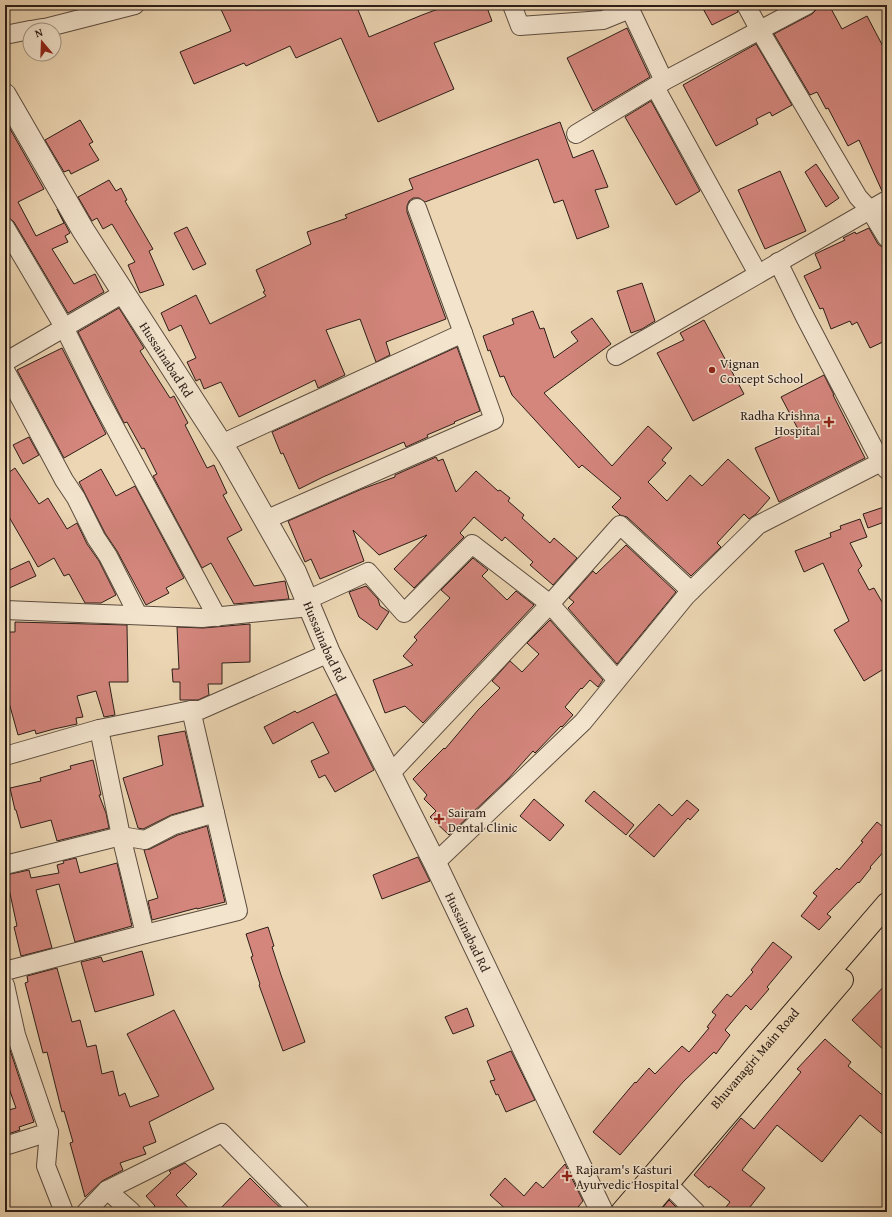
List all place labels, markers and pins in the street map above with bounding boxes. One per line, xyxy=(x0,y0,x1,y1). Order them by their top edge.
place label: Vignan Concept School xyxy=(720,354,804,388)
marker: Vignan Concept School xyxy=(707,365,717,375)
place label: Radha Krishna Hospital xyxy=(741,406,821,440)
marker: Radha Krishna Hospital xyxy=(823,416,835,428)
place label: Sairam Dental Clinic xyxy=(448,803,518,837)
marker: Sairam Dental Clinic xyxy=(433,813,445,825)
place label: Rajaram's Kasturi Ayurvedic Hospital xyxy=(576,1160,679,1194)
marker: Rajaram's Kasturi Ayurvedic Hospital xyxy=(561,1170,573,1182)

